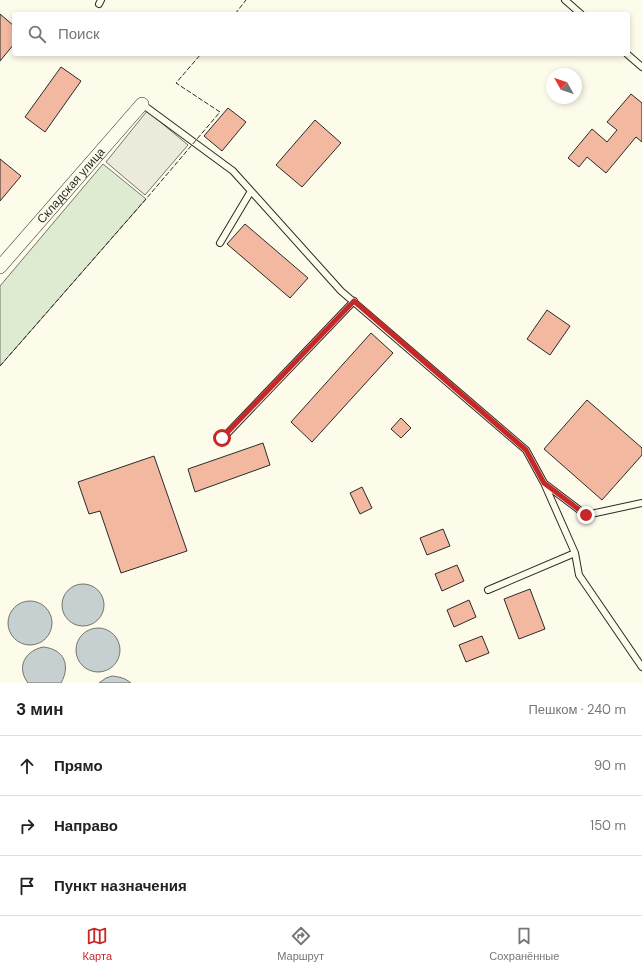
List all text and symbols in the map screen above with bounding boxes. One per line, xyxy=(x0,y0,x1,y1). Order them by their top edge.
search box xyxy=(12,12,630,56)
icon: search xyxy=(26,23,48,45)
text: Поиск xyxy=(58,24,100,44)
north arrow xyxy=(546,68,582,104)
street label: Складская улица xyxy=(33,144,109,227)
route start xyxy=(213,429,231,447)
route end xyxy=(577,506,595,524)
text: 3 мин xyxy=(16,698,64,720)
text: Пешком · 240 m xyxy=(528,701,626,718)
icon: ahead xyxy=(16,755,38,777)
text: Прямо xyxy=(54,756,103,776)
text: 90 m xyxy=(594,757,626,774)
icon: right xyxy=(16,815,38,837)
text: Направо xyxy=(54,816,118,836)
text: 150 m xyxy=(590,817,626,834)
icon: arrive xyxy=(16,875,38,897)
text: Пункт назначения xyxy=(54,876,187,896)
tab: Карта xyxy=(83,925,112,963)
tab: Маршрут xyxy=(277,925,324,963)
tab: Сохранённые xyxy=(489,925,559,963)

